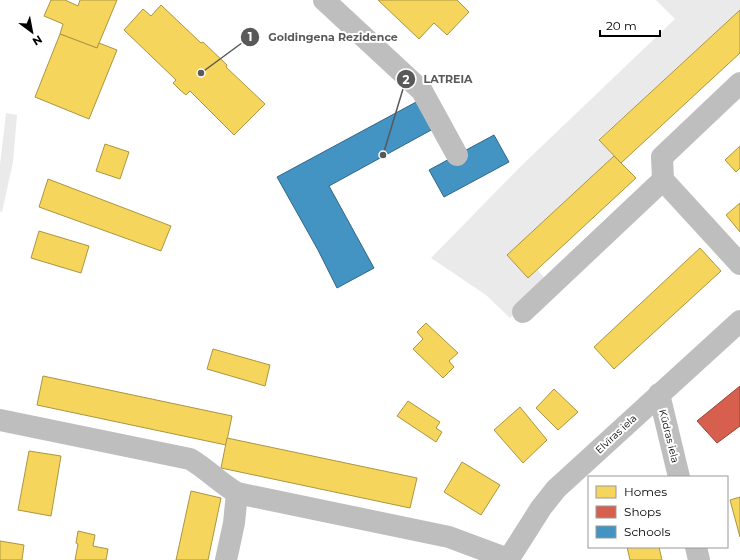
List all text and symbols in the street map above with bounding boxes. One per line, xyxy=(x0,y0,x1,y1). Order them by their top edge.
north arrow xyxy=(12,12,52,52)
scale bar xyxy=(600,12,660,38)
text: 20 m xyxy=(606,18,637,33)
callout: Goldingena Rezidence xyxy=(240,26,405,49)
text: 1 xyxy=(248,29,252,44)
text: Goldingena Rezidence xyxy=(268,30,398,44)
text: N xyxy=(30,32,45,49)
callout: LATREIA xyxy=(396,68,481,91)
text: 2 xyxy=(402,72,410,87)
text: LATREIA xyxy=(423,72,473,86)
street label: Kūdras iela xyxy=(656,408,682,464)
street label: Elvīras iela xyxy=(593,412,639,456)
legend xyxy=(588,476,728,548)
text: Homes xyxy=(624,484,667,499)
text: Shops xyxy=(624,504,661,519)
text: Schools xyxy=(624,524,670,539)

